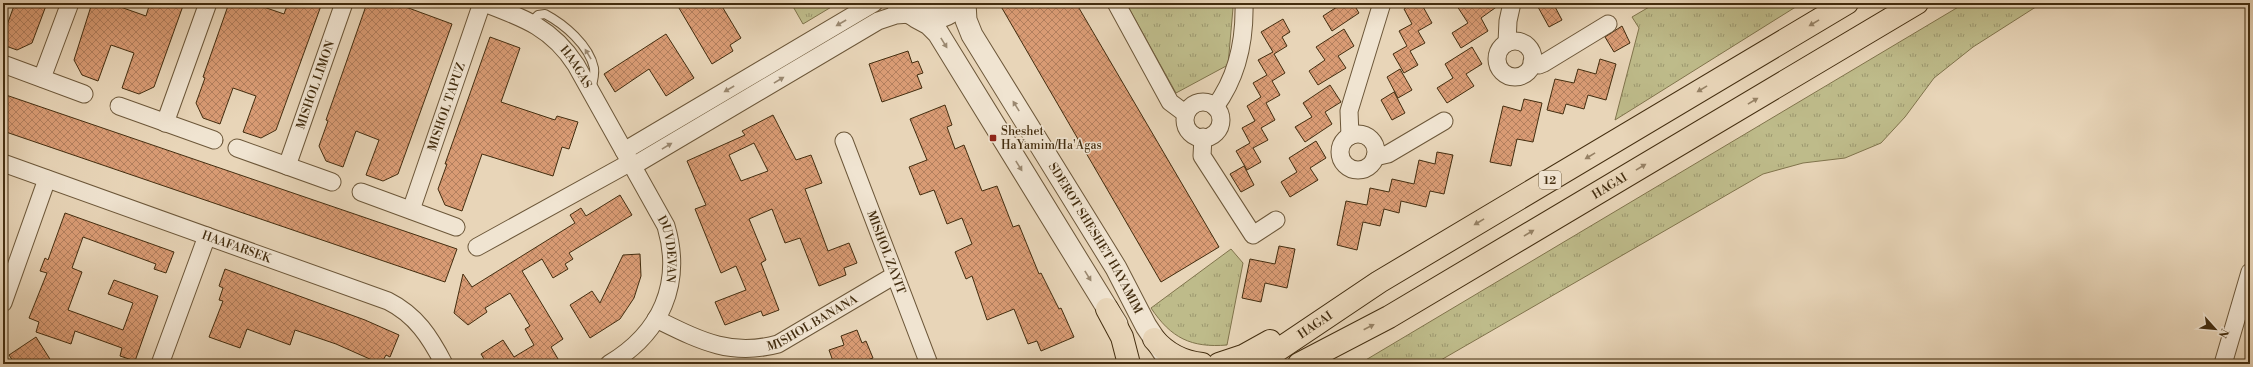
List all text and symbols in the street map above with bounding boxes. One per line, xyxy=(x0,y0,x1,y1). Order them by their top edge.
one-way arrow xyxy=(1809,19,1819,27)
one-way arrow xyxy=(835,20,847,27)
one-way arrow xyxy=(940,38,948,48)
street label: MISHOL LIMON xyxy=(293,39,338,131)
street label: HAAGAS xyxy=(556,43,595,91)
one-way arrow xyxy=(585,48,592,60)
street label: MISHOL TAPUZ xyxy=(425,61,469,153)
one-way arrow xyxy=(773,77,785,84)
one-way arrow xyxy=(723,86,735,93)
one-way arrow xyxy=(1696,86,1708,93)
one-way arrow xyxy=(1747,97,1759,104)
one-way arrow xyxy=(1012,100,1019,112)
place label: Sheshet HaYamim/Ha'Agas xyxy=(1001,124,1102,153)
marker: Sheshet HaYamim/Ha'Agas xyxy=(988,133,998,143)
one-way arrow xyxy=(661,143,673,150)
one-way arrow xyxy=(1585,152,1595,160)
one-way arrow xyxy=(1016,160,1023,172)
street label: SDEROT SHESHET HAYAMIM xyxy=(1045,160,1146,317)
one-way arrow xyxy=(1636,163,1646,171)
street label: HAGAI xyxy=(1589,170,1630,203)
road number: 12 xyxy=(1539,171,1561,189)
street label: MISHOL ZAYIT xyxy=(863,208,909,297)
street label: DUVDEVAN xyxy=(654,213,679,283)
one-way arrow xyxy=(1473,219,1485,226)
street label: HAAFARSEK xyxy=(200,228,274,267)
one-way arrow xyxy=(1523,230,1535,237)
one-way arrow xyxy=(1084,270,1091,282)
street label: MISHOL BANANA xyxy=(765,291,861,354)
street label: HAGAI xyxy=(1295,308,1336,342)
north arrow xyxy=(2195,309,2235,349)
one-way arrow xyxy=(1363,324,1375,331)
text: N xyxy=(2215,326,2231,340)

